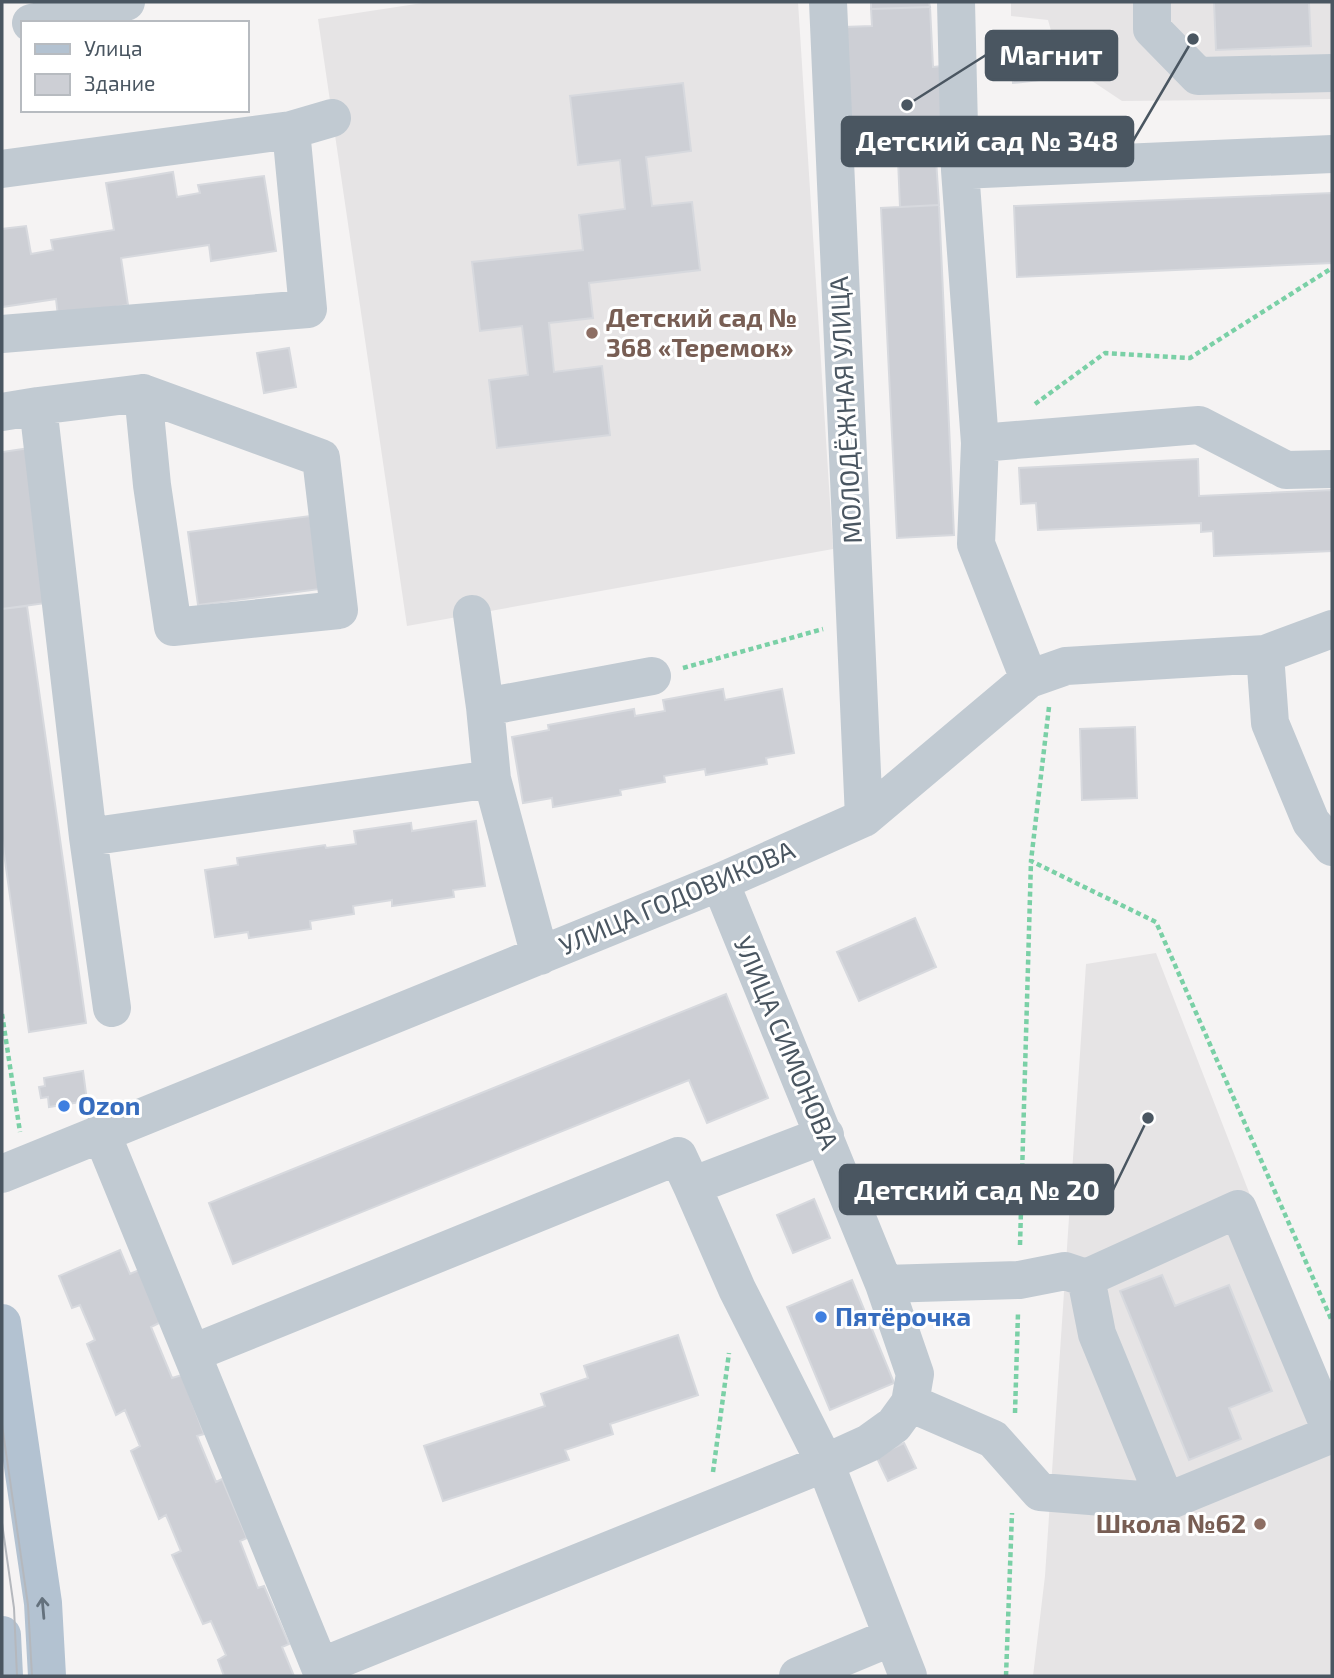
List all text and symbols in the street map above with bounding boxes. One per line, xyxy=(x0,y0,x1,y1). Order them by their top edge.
legend xyxy=(21,21,248,112)
callout: Магнит xyxy=(986,31,1117,80)
text: Улица xyxy=(84,35,143,60)
text: Магнит xyxy=(999,37,1103,71)
text: Здание xyxy=(84,70,155,95)
callout: Детский сад № 348 xyxy=(842,117,1133,166)
text: Детский сад № 348 xyxy=(855,123,1119,157)
street label: МОЛОДЁЖНАЯ УЛИЦА xyxy=(822,276,867,545)
place label: Детский сад № 368 «Теремок» xyxy=(606,301,797,362)
marker: Детский сад № 368 «Теремок» xyxy=(584,325,600,341)
street label: УЛИЦА ГОДОВИКОВА xyxy=(554,833,799,960)
street label: УЛИЦА СИМОНОВА xyxy=(729,931,846,1154)
place label: Ozon xyxy=(78,1089,140,1120)
marker: Ozon xyxy=(56,1098,72,1114)
callout: Детский сад № 20 xyxy=(840,1165,1113,1214)
text: Детский сад № 20 xyxy=(854,1172,1100,1206)
place label: Пятёрочка xyxy=(835,1300,971,1331)
marker: Пятёрочка xyxy=(813,1309,829,1325)
place label: Школа №62 xyxy=(1096,1507,1246,1538)
marker: Школа №62 xyxy=(1252,1516,1268,1532)
one-way arrow xyxy=(36,1597,49,1620)

